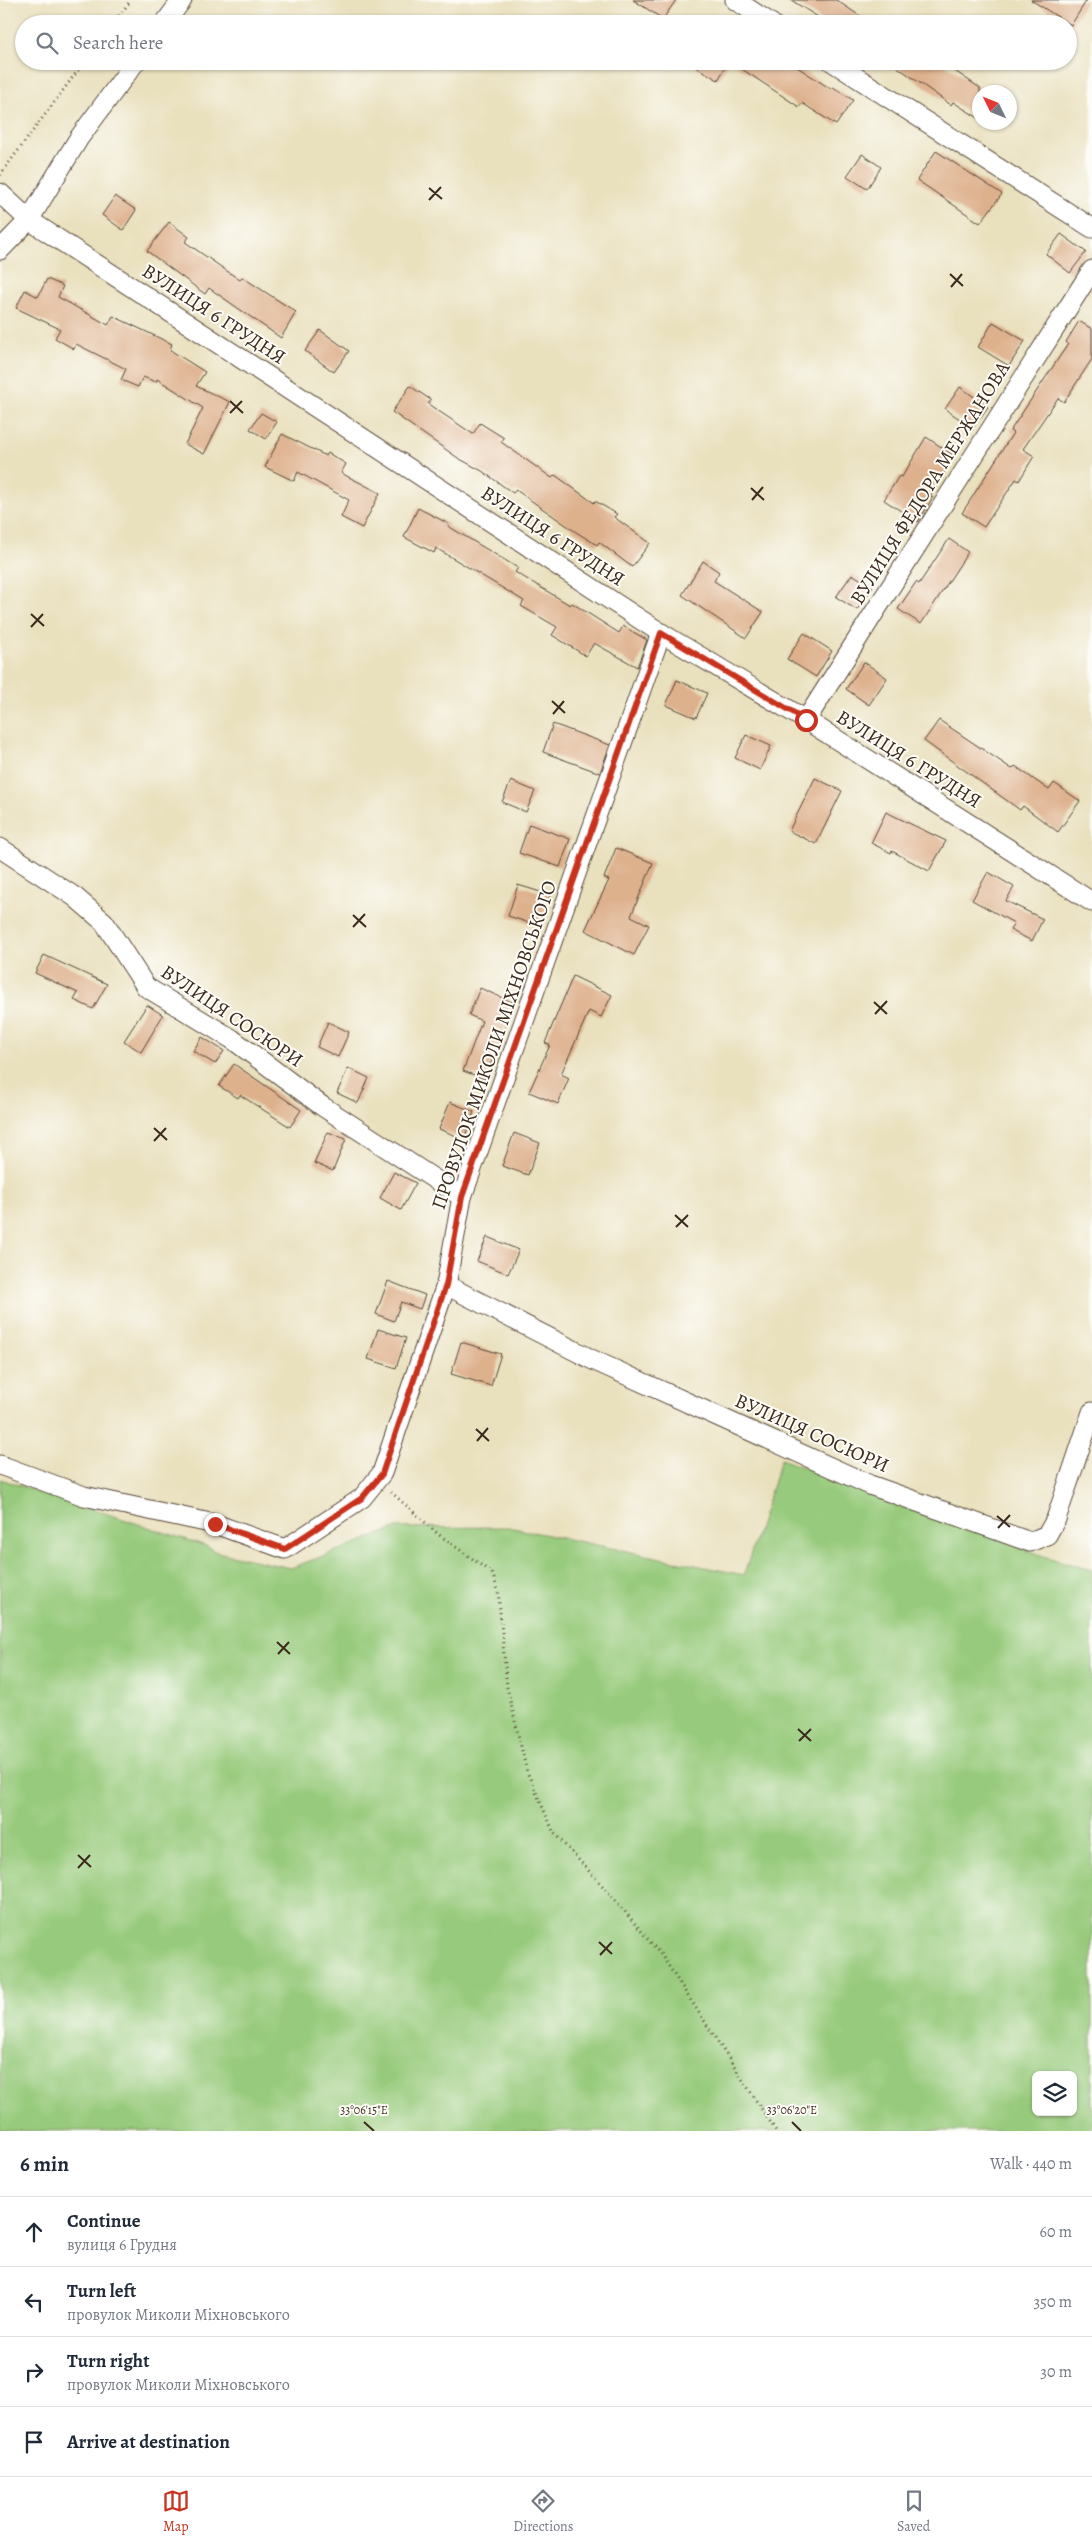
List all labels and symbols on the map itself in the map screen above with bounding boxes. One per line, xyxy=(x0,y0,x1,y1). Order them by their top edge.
north arrow xyxy=(972,85,1017,130)
street label: ВУЛИЦЯ 6 ГРУДНЯ xyxy=(137,257,291,371)
street label: ВУЛИЦЯ ФЕДОРА МЕРЖАНОВА xyxy=(844,356,1016,610)
street label: ВУЛИЦЯ 6 ГРУДНЯ xyxy=(476,479,630,593)
street label: ВУЛИЦЯ 6 ГРУДНЯ xyxy=(831,704,987,814)
route start xyxy=(795,709,818,732)
street label: ПРОВУЛОК МИКОЛИ МІХНОВСЬКОГО xyxy=(425,877,563,1213)
street label: ВУЛИЦЯ СОСЮРИ xyxy=(156,958,308,1074)
street label: ВУЛИЦЯ СОСЮРИ xyxy=(731,1387,893,1479)
route end xyxy=(204,1513,227,1536)
text: 33°06'15"E xyxy=(340,2102,388,2118)
text: 33°06'20"E xyxy=(767,2102,817,2118)

